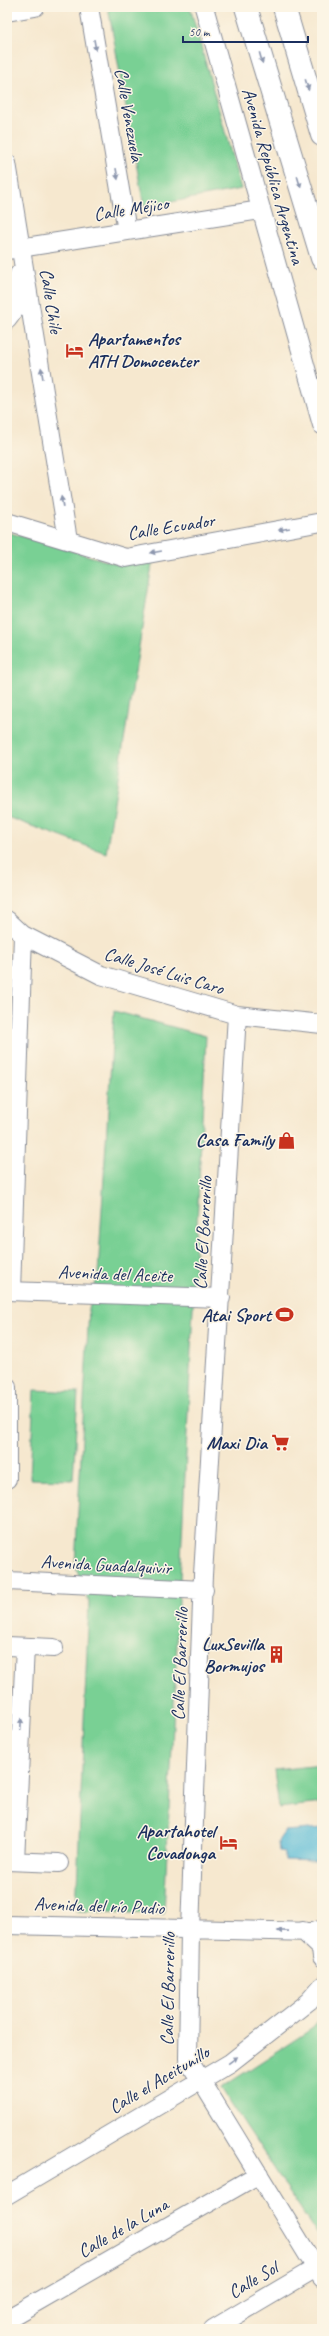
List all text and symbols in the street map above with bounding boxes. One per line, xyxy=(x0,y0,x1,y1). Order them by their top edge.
scale bar xyxy=(183,18,308,44)
text: 50 m xyxy=(189,24,211,40)
one-way arrow xyxy=(92,39,98,52)
one-way arrow xyxy=(258,52,264,64)
street label: Calle Venezuela xyxy=(109,66,149,165)
one-way arrow xyxy=(304,79,310,91)
street label: Avenida República Argentina xyxy=(236,85,310,268)
one-way arrow xyxy=(115,167,121,180)
one-way arrow xyxy=(296,177,302,189)
street label: Calle Méjico xyxy=(92,191,172,227)
street label: Calle Chile xyxy=(34,267,68,337)
place label: Apartamentos ATH Domocenter xyxy=(88,327,200,373)
hotel icon: Apartamentos ATH Domocenter xyxy=(65,340,85,360)
one-way arrow xyxy=(39,367,45,380)
one-way arrow xyxy=(59,496,65,508)
street label: Calle Ecuador xyxy=(126,508,217,546)
one-way arrow xyxy=(278,526,290,532)
one-way arrow xyxy=(150,549,162,555)
street label: Calle José Luis Caro xyxy=(101,941,228,1001)
place label: Casa Family xyxy=(196,1128,277,1152)
shop icon: Casa Family xyxy=(277,1130,297,1150)
street label: Calle El Barrerillo xyxy=(188,1174,218,1290)
street label: Avenida del Aceite xyxy=(58,1260,174,1288)
place label: Atai Sport xyxy=(202,1303,273,1327)
sports icon: Atai Sport xyxy=(274,1305,294,1325)
place label: Maxi Dia xyxy=(206,1431,269,1455)
supermarket icon: Maxi Dia xyxy=(270,1433,290,1453)
street label: Avenida Guadalquivir xyxy=(40,1550,173,1580)
street label: Calle El Barrerillo xyxy=(166,1606,194,1721)
place label: LuxSevilla Bormujos xyxy=(202,1632,266,1678)
building icon: LuxSevilla Bormujos xyxy=(267,1645,287,1665)
one-way arrow xyxy=(18,1718,25,1730)
place label: Apartahotel Covadonga xyxy=(137,1819,219,1865)
hotel icon: Apartahotel Covadonga xyxy=(218,1832,238,1852)
street label: Avenida del río Pudio xyxy=(33,1892,166,1920)
one-way arrow xyxy=(276,1928,289,1934)
street label: Calle El Barrerillo xyxy=(155,1931,181,2046)
street label: Calle el Aceitunillo xyxy=(104,2039,216,2119)
one-way arrow xyxy=(228,2057,238,2065)
street label: Calle de la Luna xyxy=(74,2191,174,2263)
street label: Calle Sol xyxy=(224,2254,285,2304)

